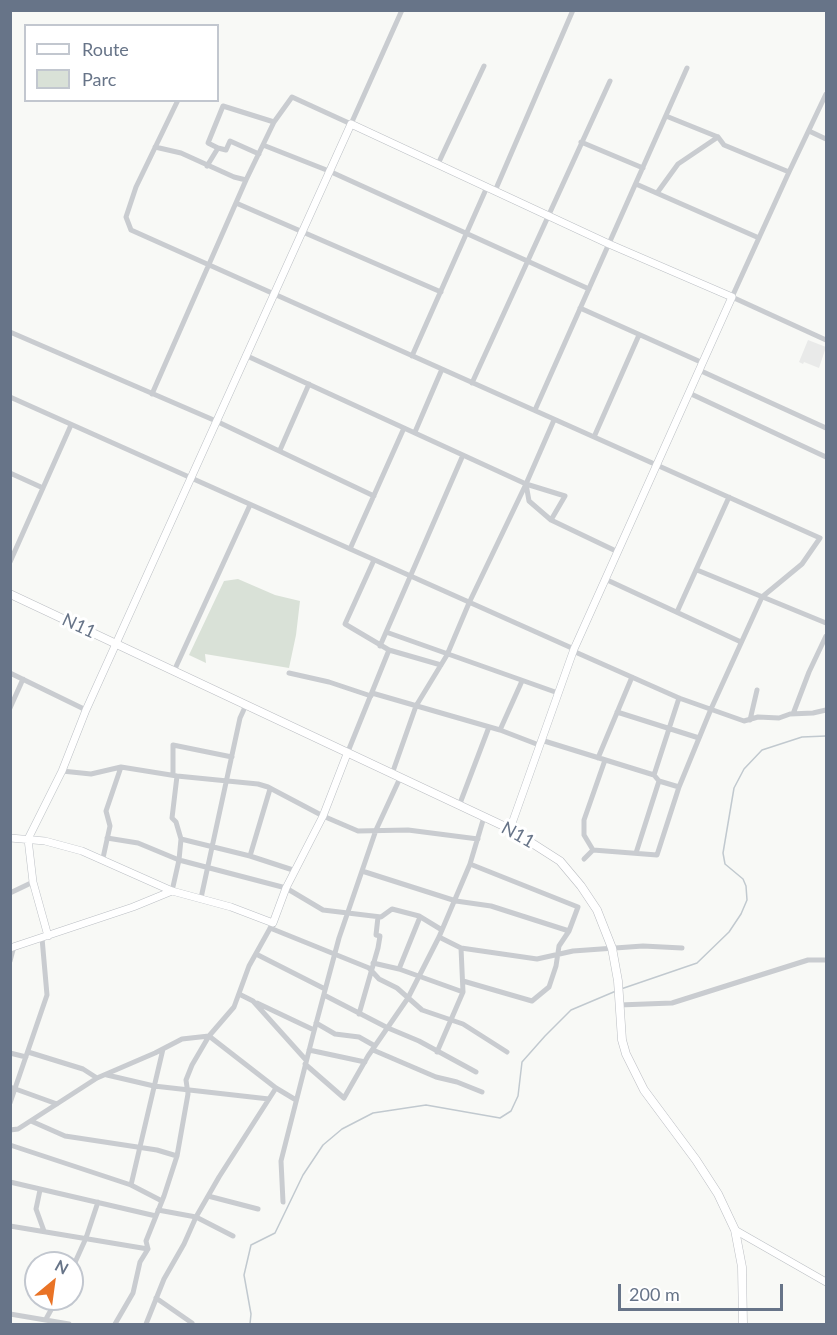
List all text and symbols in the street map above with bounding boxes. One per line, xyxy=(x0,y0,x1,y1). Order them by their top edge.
legend xyxy=(24,24,219,102)
text: Route xyxy=(82,38,129,60)
text: Parc xyxy=(82,68,116,90)
street label: N11 xyxy=(59,609,99,643)
street label: N11 xyxy=(498,817,538,853)
north arrow xyxy=(24,1251,84,1311)
text: N xyxy=(52,1255,72,1278)
scale bar xyxy=(621,1272,786,1310)
text: 200 m xyxy=(629,1283,680,1305)

